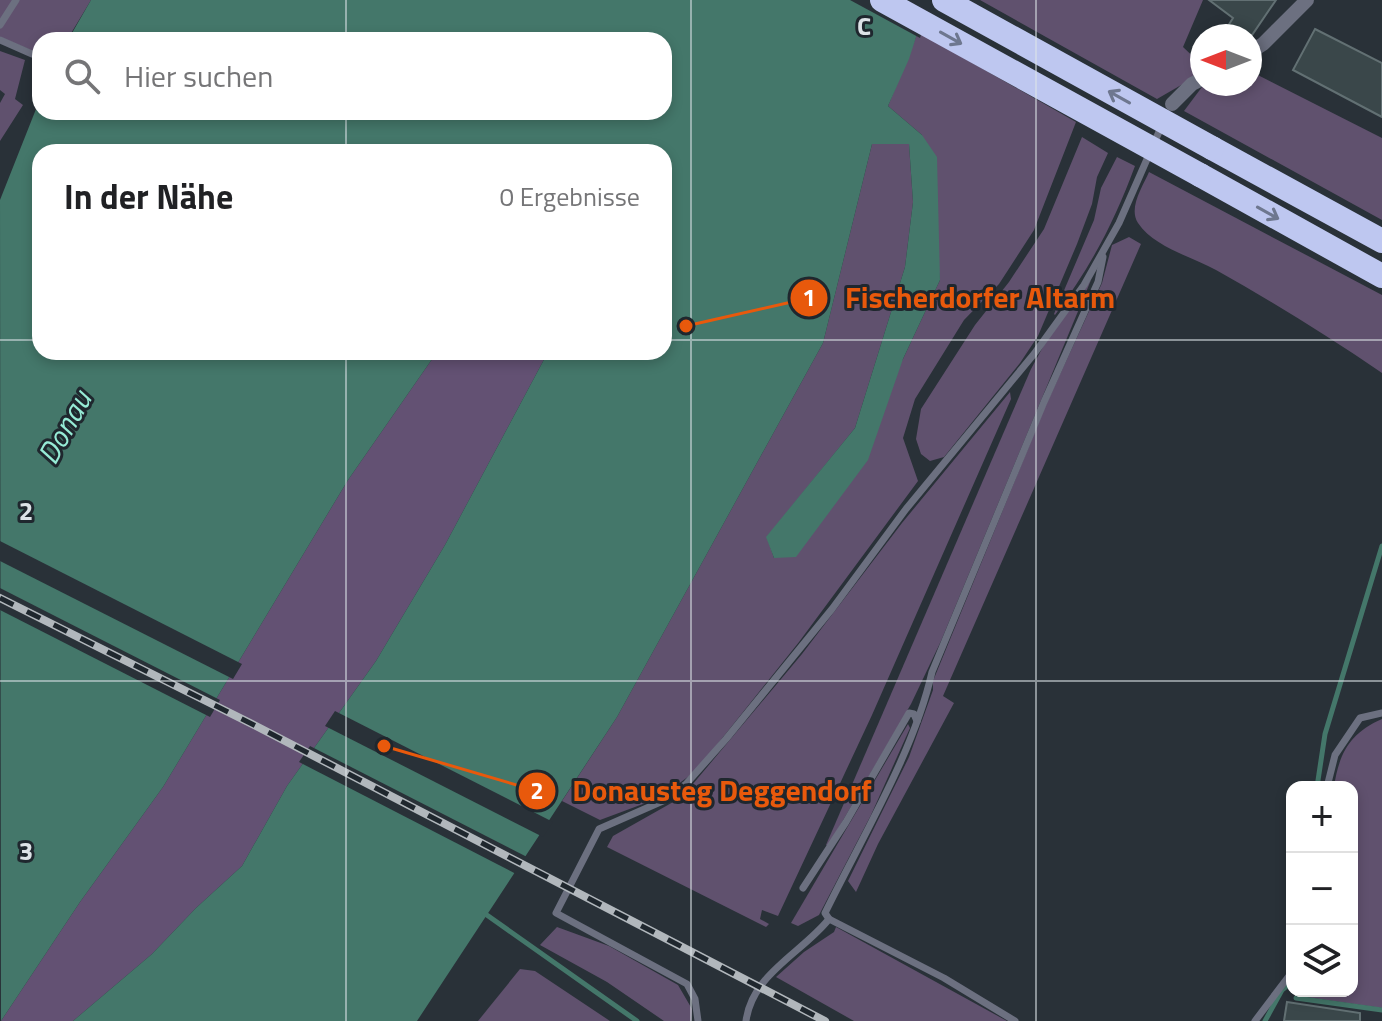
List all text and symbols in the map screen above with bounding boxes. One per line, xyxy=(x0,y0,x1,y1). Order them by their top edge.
text: C xyxy=(857,6,871,45)
north arrow xyxy=(1190,24,1262,96)
one-way arrow xyxy=(938,30,962,46)
search box xyxy=(32,32,672,120)
text: Hier suchen xyxy=(124,53,273,99)
icon: search xyxy=(60,54,104,98)
one-way arrow xyxy=(1108,89,1131,105)
text: In der Nähe xyxy=(64,170,233,222)
text: 0 Ergebnisse xyxy=(499,177,640,216)
one-way arrow xyxy=(1256,205,1279,221)
callout: Fischerdorfer Altarm xyxy=(789,271,1131,325)
text: Fischerdorfer Altarm xyxy=(845,274,1115,320)
text: 1 xyxy=(802,279,816,315)
water label: Donau xyxy=(25,380,104,472)
text: 2 xyxy=(19,491,33,530)
callout: Donausteg Deggendorf xyxy=(517,764,888,818)
text: Donausteg Deggendorf xyxy=(572,767,872,813)
text: 2 xyxy=(530,772,544,808)
map controls xyxy=(1286,781,1358,997)
button: + xyxy=(1286,781,1358,853)
text: 3 xyxy=(19,831,33,870)
button: − xyxy=(1286,853,1358,925)
button: layers xyxy=(1286,925,1358,997)

